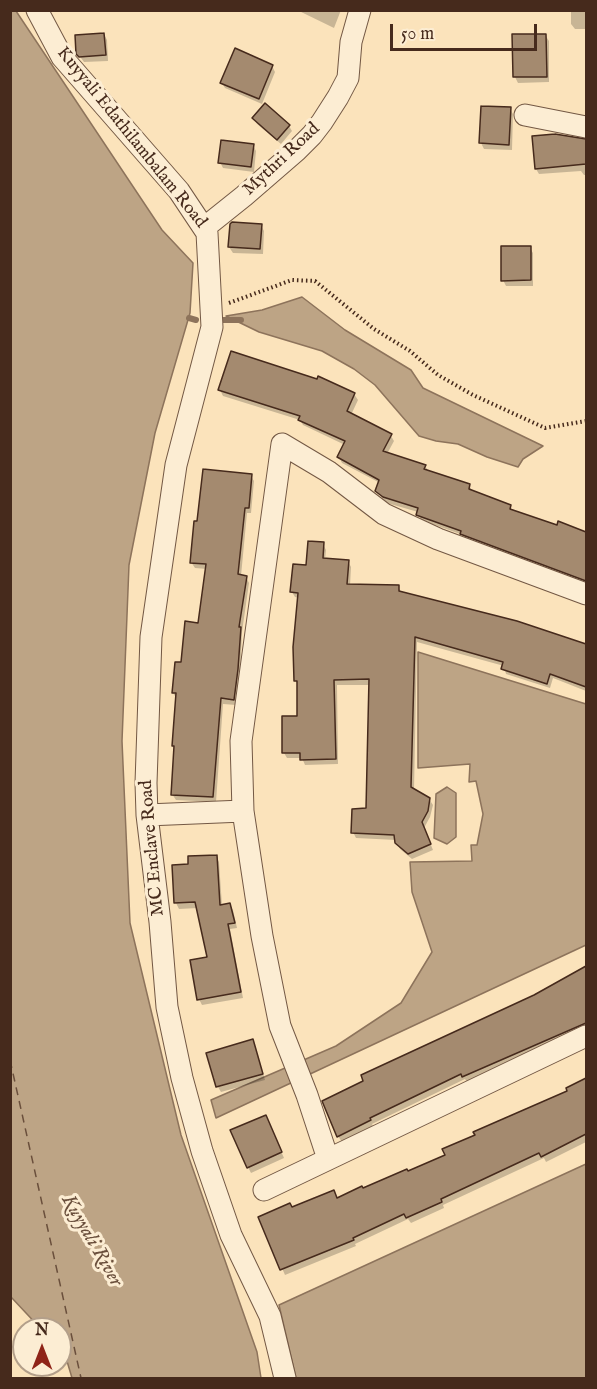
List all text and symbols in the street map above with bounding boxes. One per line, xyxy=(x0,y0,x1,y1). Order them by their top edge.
scale bar xyxy=(393,12,540,50)
text: 50 m xyxy=(401,23,434,46)
street label: Kuyyali Edathilambalam Road xyxy=(51,43,211,233)
street label: Mythri Road xyxy=(239,119,325,201)
street label: MC Enclave Road xyxy=(136,779,170,917)
water label: Kuyyali River xyxy=(55,1191,127,1291)
north arrow xyxy=(12,1317,72,1377)
text: N xyxy=(35,1321,49,1341)

